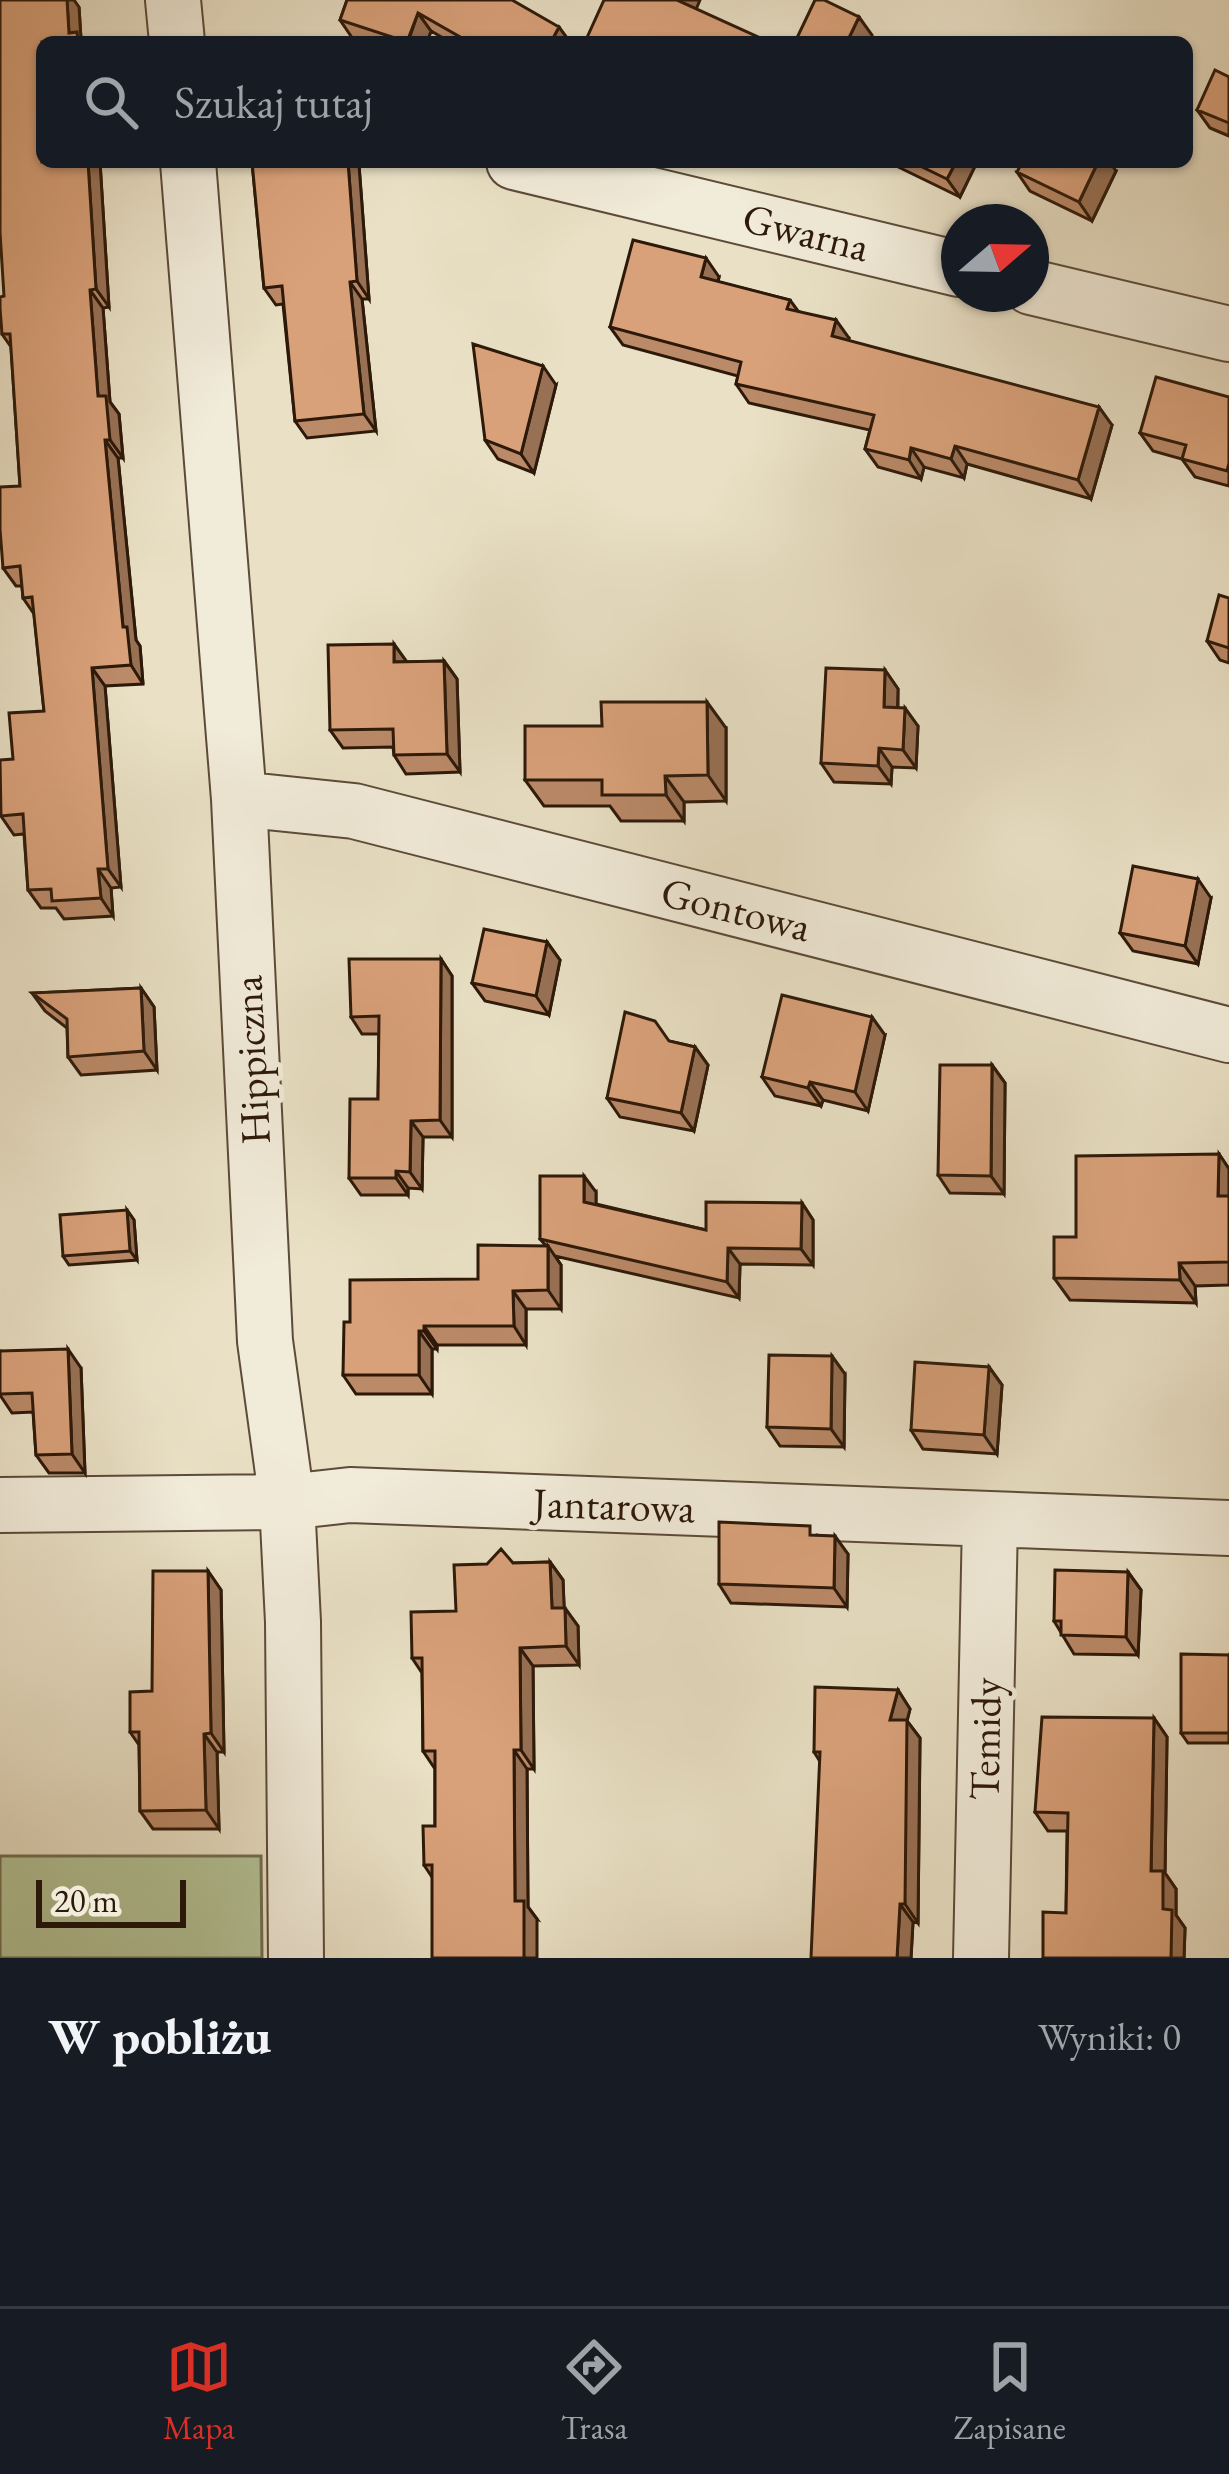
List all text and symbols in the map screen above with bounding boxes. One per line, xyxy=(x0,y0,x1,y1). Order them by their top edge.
search box xyxy=(36,36,1193,168)
icon: search xyxy=(78,69,144,135)
text: Szukaj tutaj xyxy=(174,73,373,131)
street label: Gwarna xyxy=(737,190,875,274)
north arrow xyxy=(941,204,1049,312)
street label: Gontowa xyxy=(656,864,817,954)
street label: Hippiczna xyxy=(219,974,283,1146)
street label: Jantarowa xyxy=(529,1475,696,1535)
street label: Temidy xyxy=(956,1677,1014,1801)
scale bar xyxy=(36,1874,186,1927)
text: 20 m xyxy=(54,1879,118,1922)
text: W pobliżu xyxy=(48,2003,271,2069)
text: Wyniki: 0 xyxy=(1038,2011,1181,2062)
tab: Mapa xyxy=(163,2334,235,2449)
tab: Trasa xyxy=(561,2334,628,2449)
tab: Zapisane xyxy=(954,2334,1066,2449)

